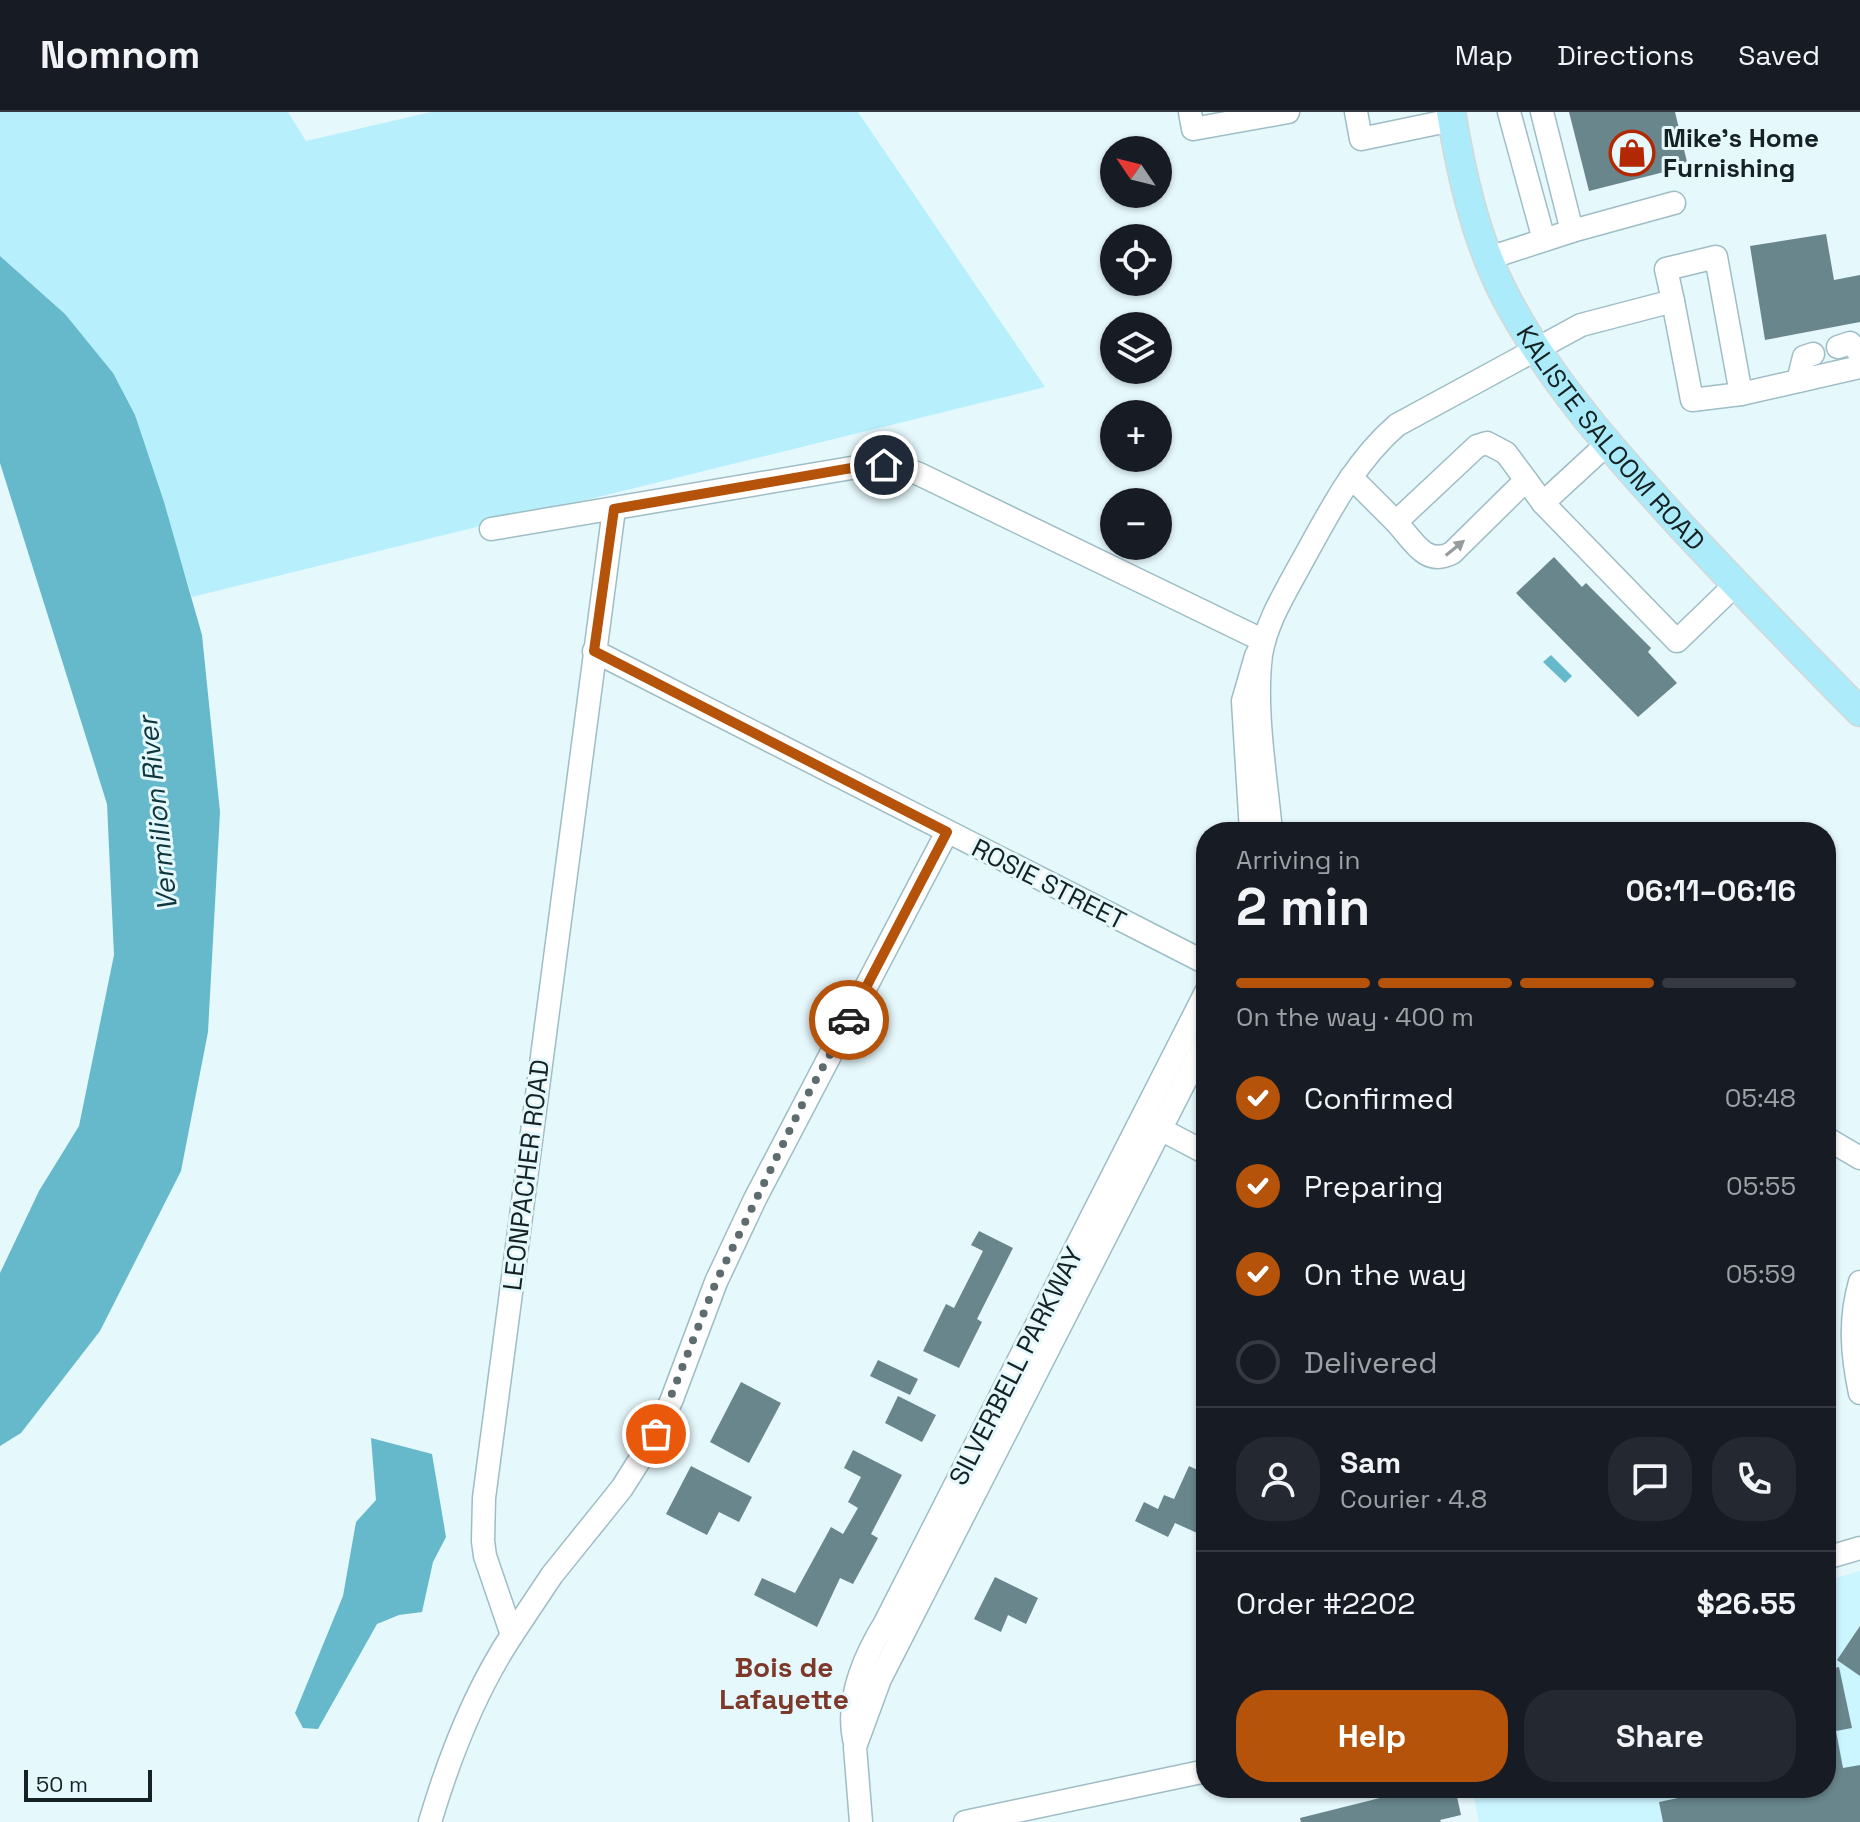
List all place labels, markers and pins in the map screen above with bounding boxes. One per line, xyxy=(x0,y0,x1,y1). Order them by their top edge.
place label: Mike's Home Furnishing xyxy=(1663,121,1819,185)
shop icon: Mike's Home Furnishing xyxy=(1608,129,1656,177)
pin xyxy=(850,431,918,499)
pin xyxy=(622,1400,690,1468)

